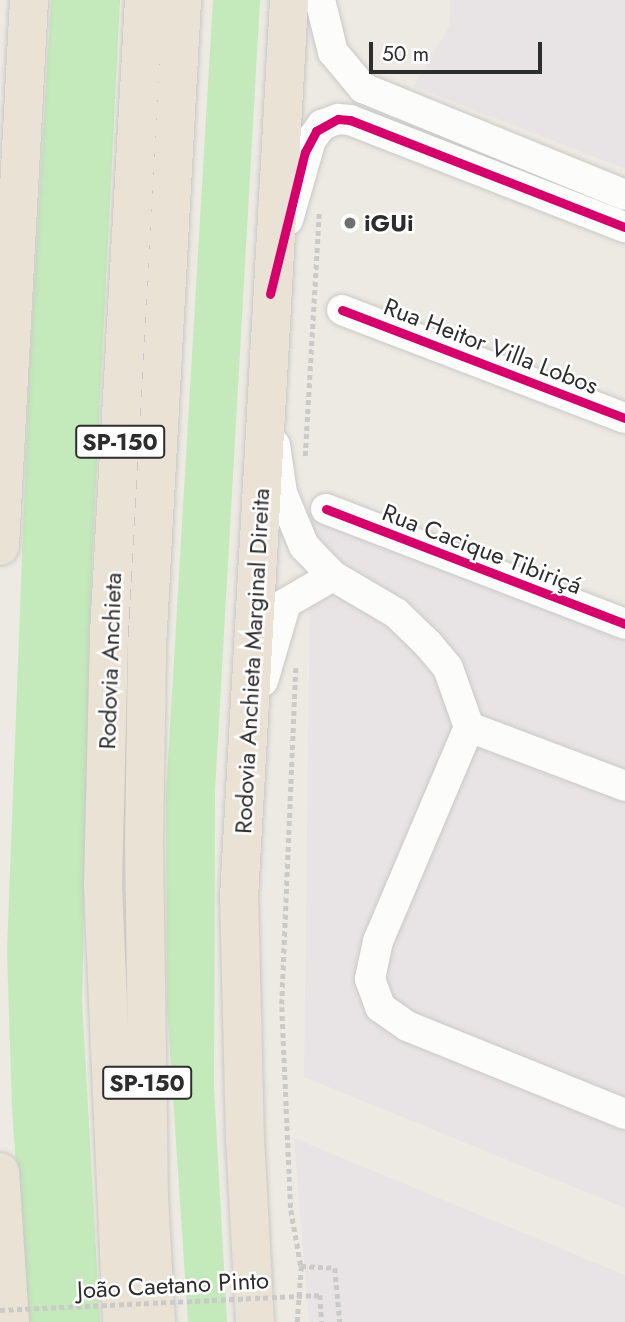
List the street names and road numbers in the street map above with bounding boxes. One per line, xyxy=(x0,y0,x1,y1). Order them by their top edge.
street label: Rua Heitor Villa Lobos xyxy=(380,292,602,400)
road number: SP-150 xyxy=(74,422,166,462)
street label: Rodovia Anchieta Marginal Direita xyxy=(229,487,275,835)
street label: Rua Cacique Tibiriçá xyxy=(378,498,586,600)
street label: Rodovia Anchieta xyxy=(93,572,127,750)
road number: SP-150 xyxy=(102,1064,192,1102)
street label: João Caetano Pinto xyxy=(76,1266,270,1304)

